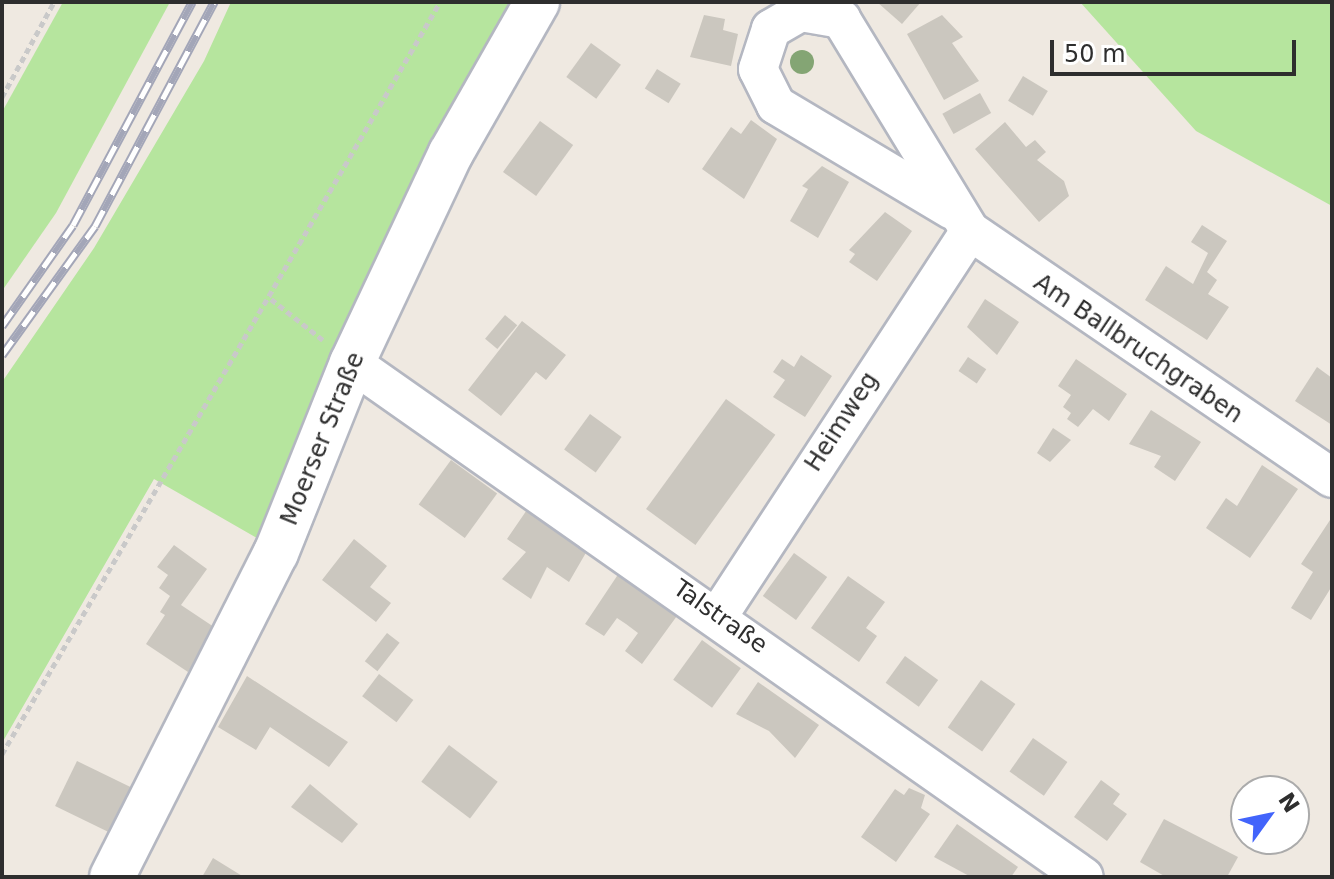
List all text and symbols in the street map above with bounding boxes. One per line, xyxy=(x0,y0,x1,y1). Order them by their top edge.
scale bar xyxy=(1054,24,1300,74)
text: 50 m xyxy=(1064,40,1126,68)
street label: Am Ballbruchgraben xyxy=(1028,268,1248,430)
street label: Moerser Straße xyxy=(275,348,371,530)
street label: Heimweg xyxy=(799,367,885,477)
street label: Talstraße xyxy=(667,574,773,660)
north arrow xyxy=(1230,775,1310,855)
text: N xyxy=(1273,788,1304,817)

